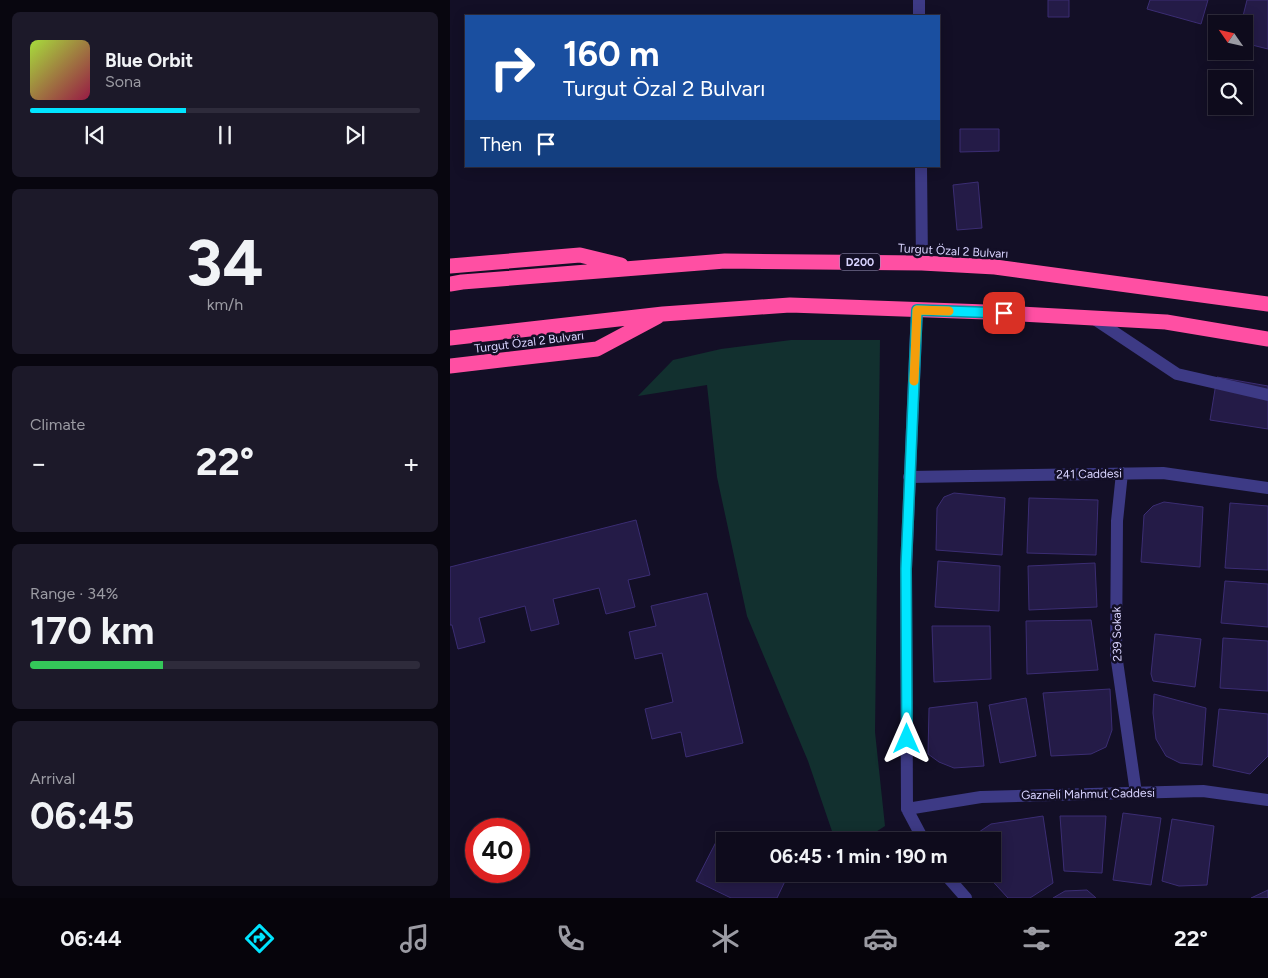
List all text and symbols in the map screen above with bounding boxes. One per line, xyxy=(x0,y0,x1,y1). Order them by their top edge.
north arrow xyxy=(1208,15,1252,60)
map controls xyxy=(1208,15,1253,115)
text: 160 m xyxy=(563,33,660,75)
icon: right xyxy=(480,35,545,100)
text: Blue Orbit xyxy=(105,49,193,72)
button: search xyxy=(1208,70,1253,115)
text: Sona xyxy=(105,72,141,91)
text: Turgut Özal 2 Bulvarı xyxy=(563,75,765,102)
icon: previous xyxy=(81,121,109,149)
icon: pause xyxy=(211,121,239,149)
icon: next xyxy=(341,121,369,149)
icon: arrive xyxy=(532,130,560,158)
text: Then xyxy=(480,133,522,156)
text: 34 xyxy=(186,223,264,301)
street label: Turgut Özal 2 Bulvarı xyxy=(898,241,1008,261)
road number: D200 xyxy=(840,253,880,270)
pin xyxy=(983,292,1025,334)
text: km/h xyxy=(207,295,243,314)
icon: arrive xyxy=(990,299,1018,327)
street label: Turgut Özal 2 Bulvarı xyxy=(473,328,585,356)
text: Climate xyxy=(30,415,85,434)
text: 22° xyxy=(196,439,254,485)
text: − xyxy=(30,446,47,480)
text: + xyxy=(403,446,420,480)
street label: 241 Caddesi xyxy=(1056,466,1122,482)
text: Range · 34% xyxy=(30,584,118,603)
street label: 239 Sokak xyxy=(1110,606,1124,662)
text: 170 km xyxy=(30,608,154,654)
position arrow xyxy=(880,712,932,764)
text: Arrival xyxy=(30,769,75,788)
street label: Gazneli Mahmut Caddesi xyxy=(1021,786,1155,802)
text: 06:45 xyxy=(30,793,134,839)
speed limit sign: 40 xyxy=(465,818,530,883)
text: 06:45 · 1 min · 190 m xyxy=(770,845,947,868)
icon: directions xyxy=(242,921,277,956)
icon: music xyxy=(397,921,432,956)
icon: phone xyxy=(553,921,588,956)
icon: climate xyxy=(708,921,743,956)
icon: car xyxy=(863,921,898,956)
icon: filters xyxy=(1019,921,1054,956)
text: 06:44 xyxy=(60,925,122,952)
text: 22° xyxy=(1174,925,1208,952)

